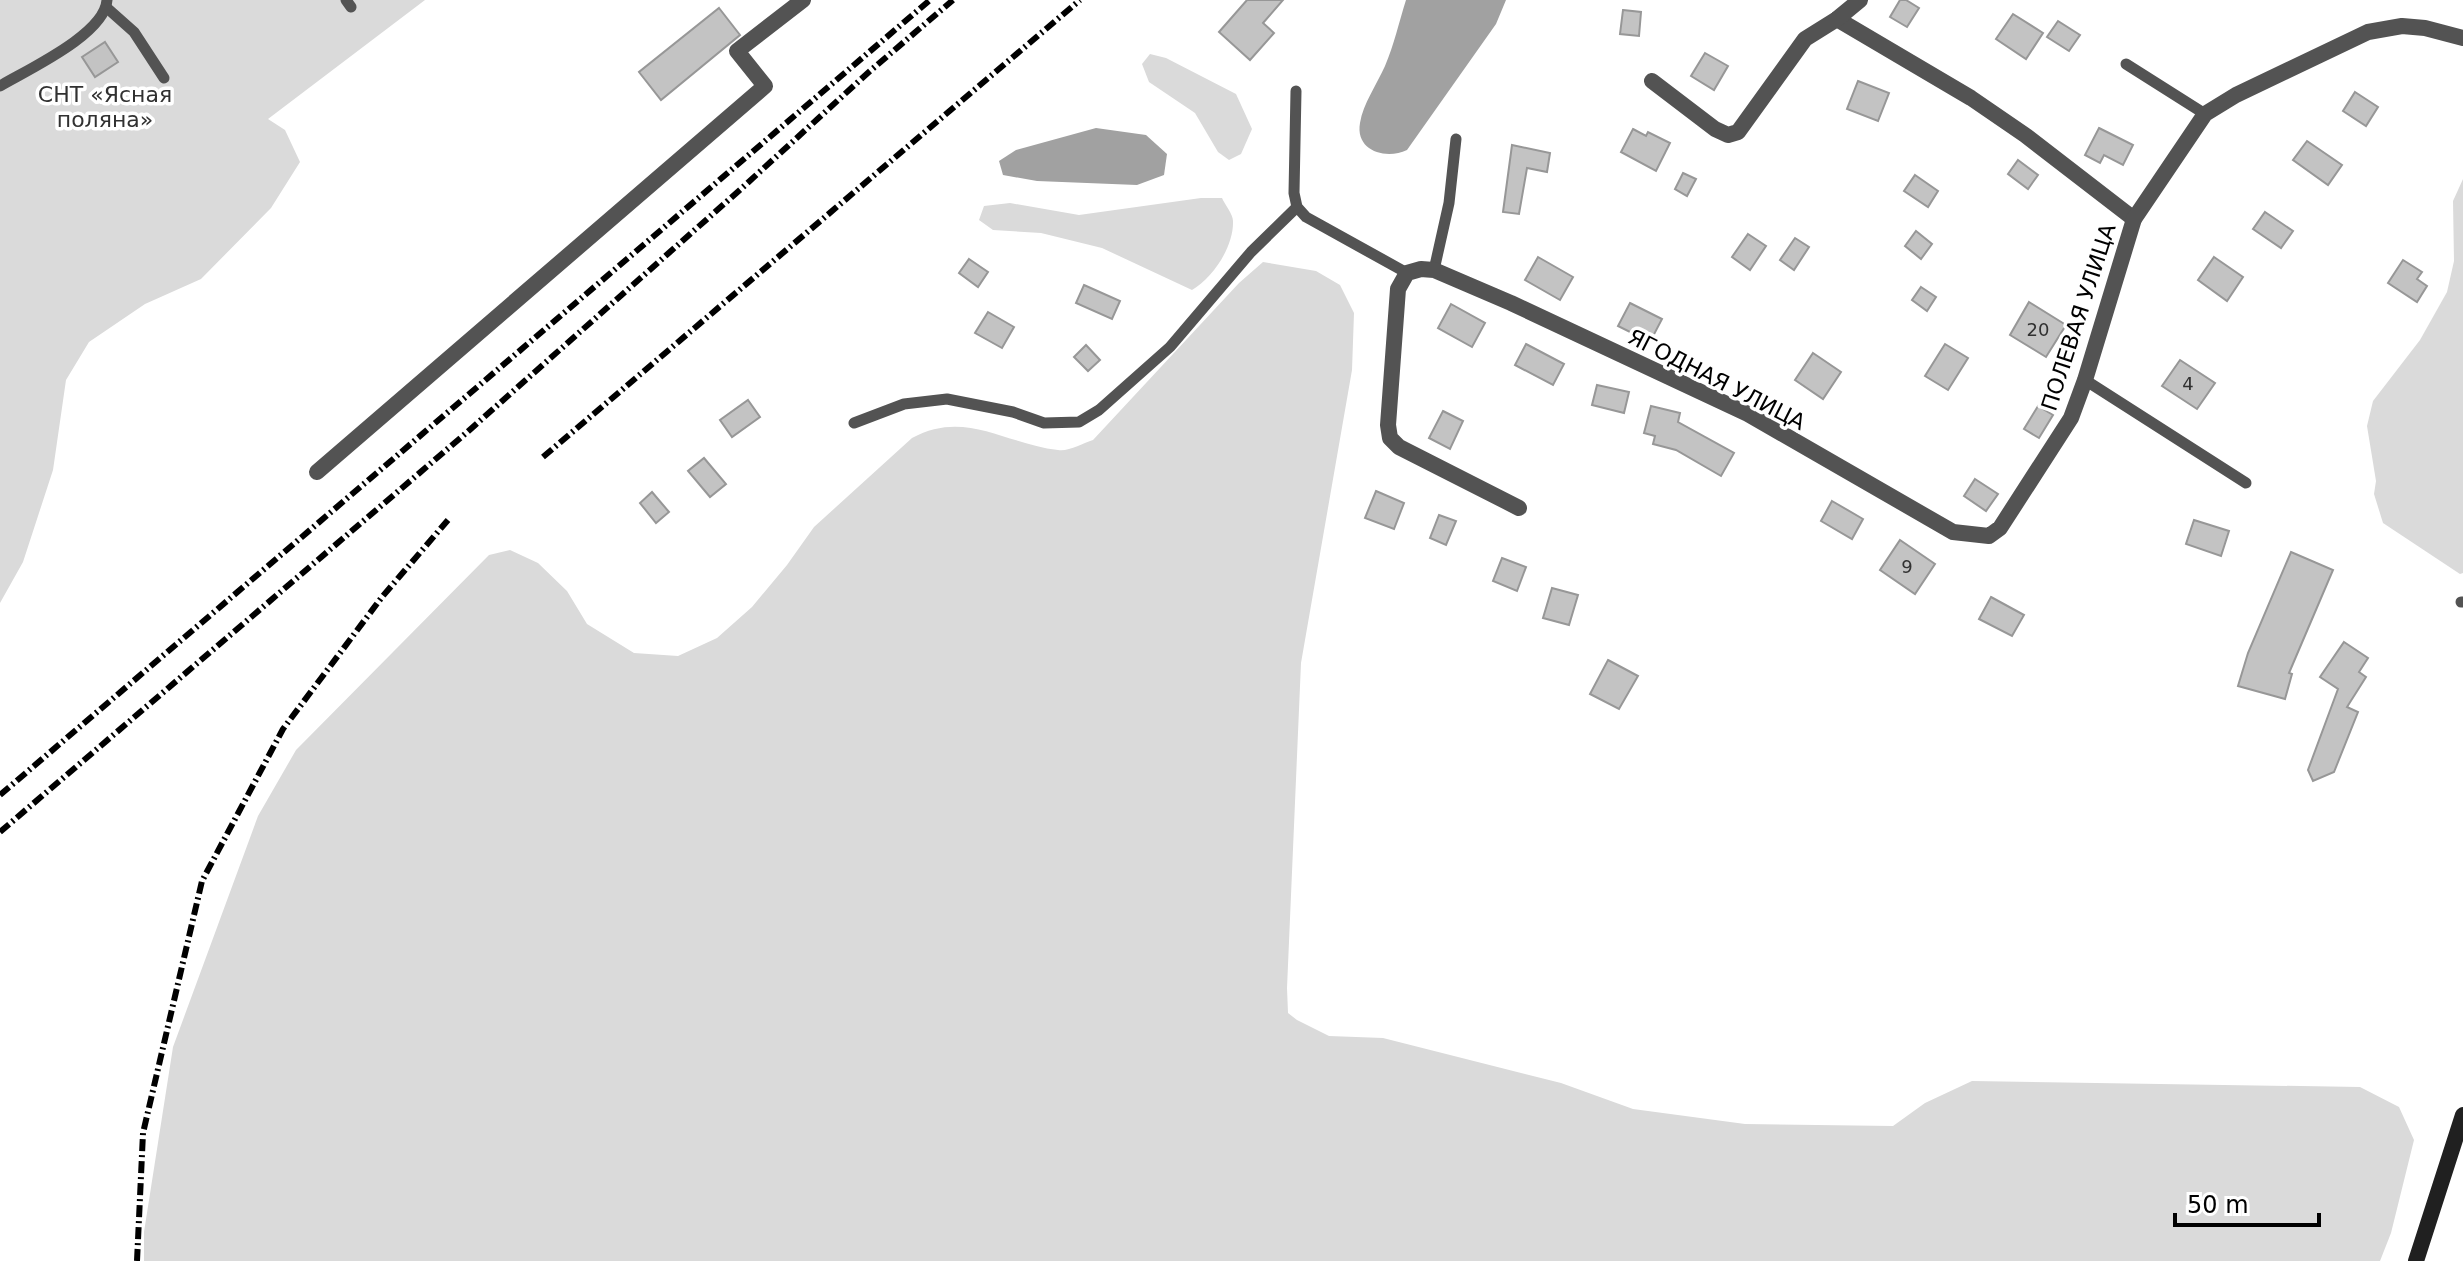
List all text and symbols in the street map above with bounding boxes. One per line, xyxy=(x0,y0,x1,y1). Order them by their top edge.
park label: СНТ «Ясная поляна» xyxy=(38,82,172,132)
street label: ПОЛЕВАЯ УЛИЦА xyxy=(2036,220,2121,414)
house number: 20 xyxy=(2027,319,2049,340)
street label: ЯГОДНАЯ УЛИЦА xyxy=(1624,324,1810,435)
house number: 4 xyxy=(2182,373,2194,394)
house number: 9 xyxy=(1901,556,1913,577)
scale bar xyxy=(2175,1177,2319,1227)
text: 50 m xyxy=(2187,1191,2249,1219)

